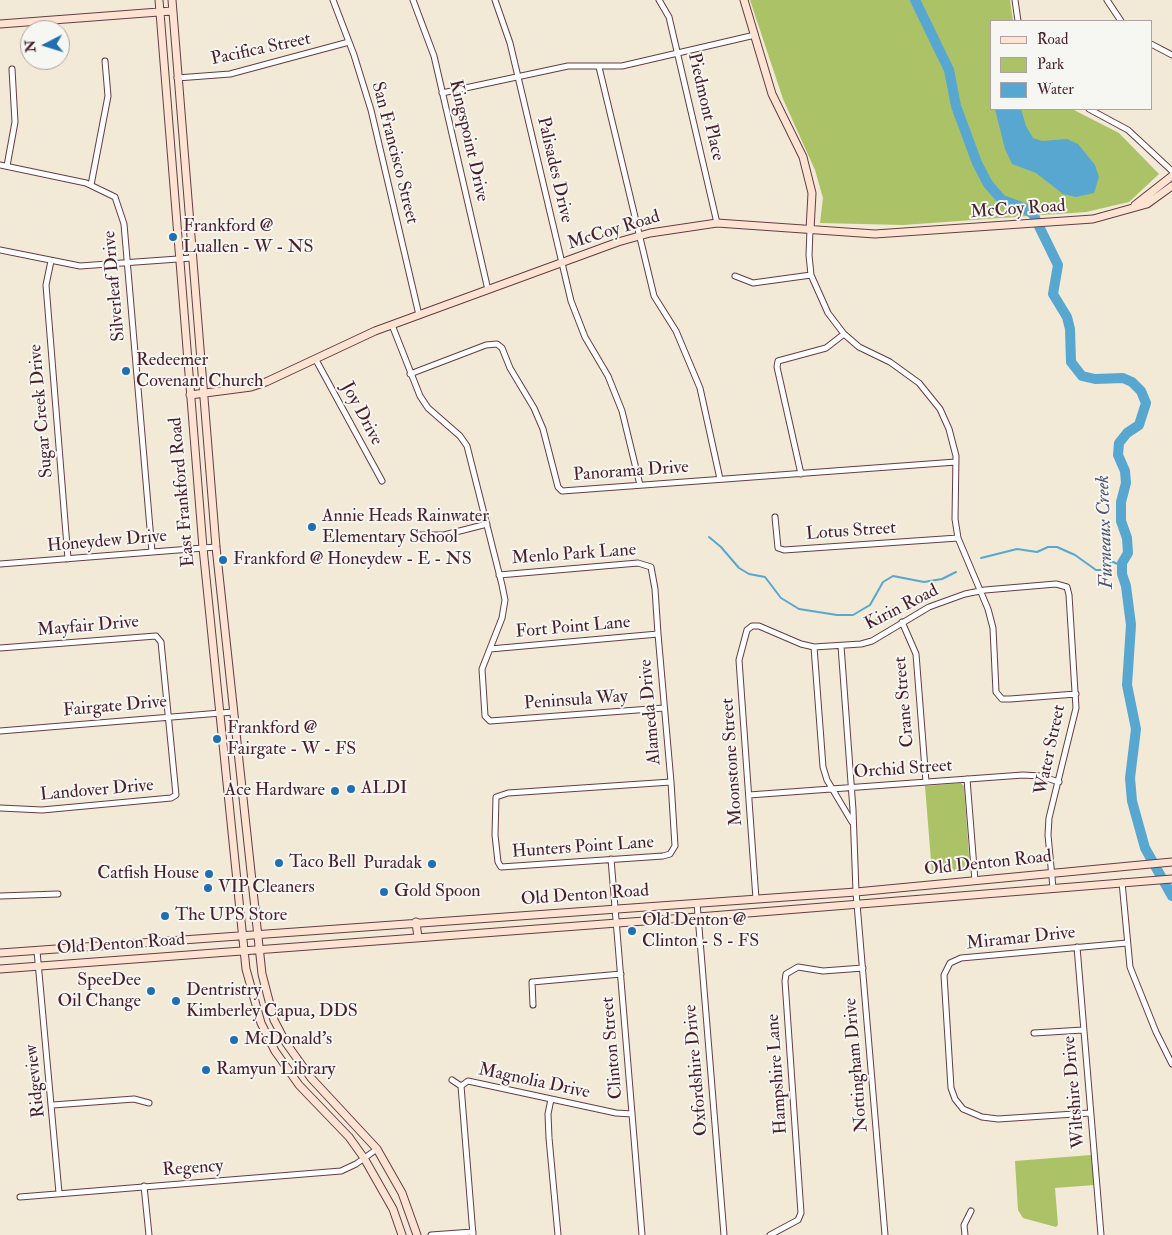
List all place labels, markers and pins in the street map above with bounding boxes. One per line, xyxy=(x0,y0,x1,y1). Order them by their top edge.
place label: Frankford @ Luallen - W - NS xyxy=(183,216,314,258)
marker: Frankford @ Luallen - W - NS xyxy=(167,231,179,243)
place label: Redeemer Covenant Church xyxy=(136,350,263,392)
marker: Redeemer Covenant Church xyxy=(120,365,132,377)
place label: Annie Heads Rainwater Elementary School xyxy=(322,506,489,548)
marker: Annie Heads Rainwater Elementary School xyxy=(306,521,318,533)
place label: Frankford @ Honeydew - E - NS xyxy=(233,549,472,571)
marker: Frankford @ Honeydew - E - NS xyxy=(217,554,229,566)
place label: Frankford @ Fairgate - W - FS xyxy=(227,718,356,761)
marker: Frankford @ Fairgate - W - FS xyxy=(211,733,223,745)
place label: ALDI xyxy=(361,778,407,800)
place label: Ace Hardware xyxy=(225,780,325,802)
marker: ALDI xyxy=(345,783,357,795)
marker: Ace Hardware xyxy=(329,785,341,797)
place label: Taco Bell xyxy=(289,852,356,874)
place label: Puradak xyxy=(363,853,422,875)
marker: Taco Bell xyxy=(273,857,285,869)
marker: Puradak xyxy=(426,858,438,870)
place label: Catfish House xyxy=(97,863,199,885)
marker: Catfish House xyxy=(203,868,215,880)
place label: VIP Cleaners xyxy=(218,877,315,899)
place label: Gold Spoon xyxy=(394,881,481,903)
marker: VIP Cleaners xyxy=(202,882,214,894)
marker: Gold Spoon xyxy=(378,886,390,898)
place label: The UPS Store xyxy=(175,905,287,927)
marker: The UPS Store xyxy=(159,910,171,922)
place label: Old Denton @ Clinton - S - FS xyxy=(642,910,759,952)
marker: Old Denton @ Clinton - S - FS xyxy=(626,925,638,937)
place label: SpeeDee Oil Change xyxy=(57,970,141,1012)
place label: Dentristry Kimberley Capua, DDS xyxy=(186,980,358,1022)
marker: SpeeDee Oil Change xyxy=(145,985,157,997)
marker: Dentristry Kimberley Capua, DDS xyxy=(170,995,182,1007)
place label: McDonald's xyxy=(244,1029,332,1051)
marker: McDonald's xyxy=(228,1034,240,1046)
place label: Ramyun Library xyxy=(216,1059,336,1081)
marker: Ramyun Library xyxy=(200,1064,212,1076)

